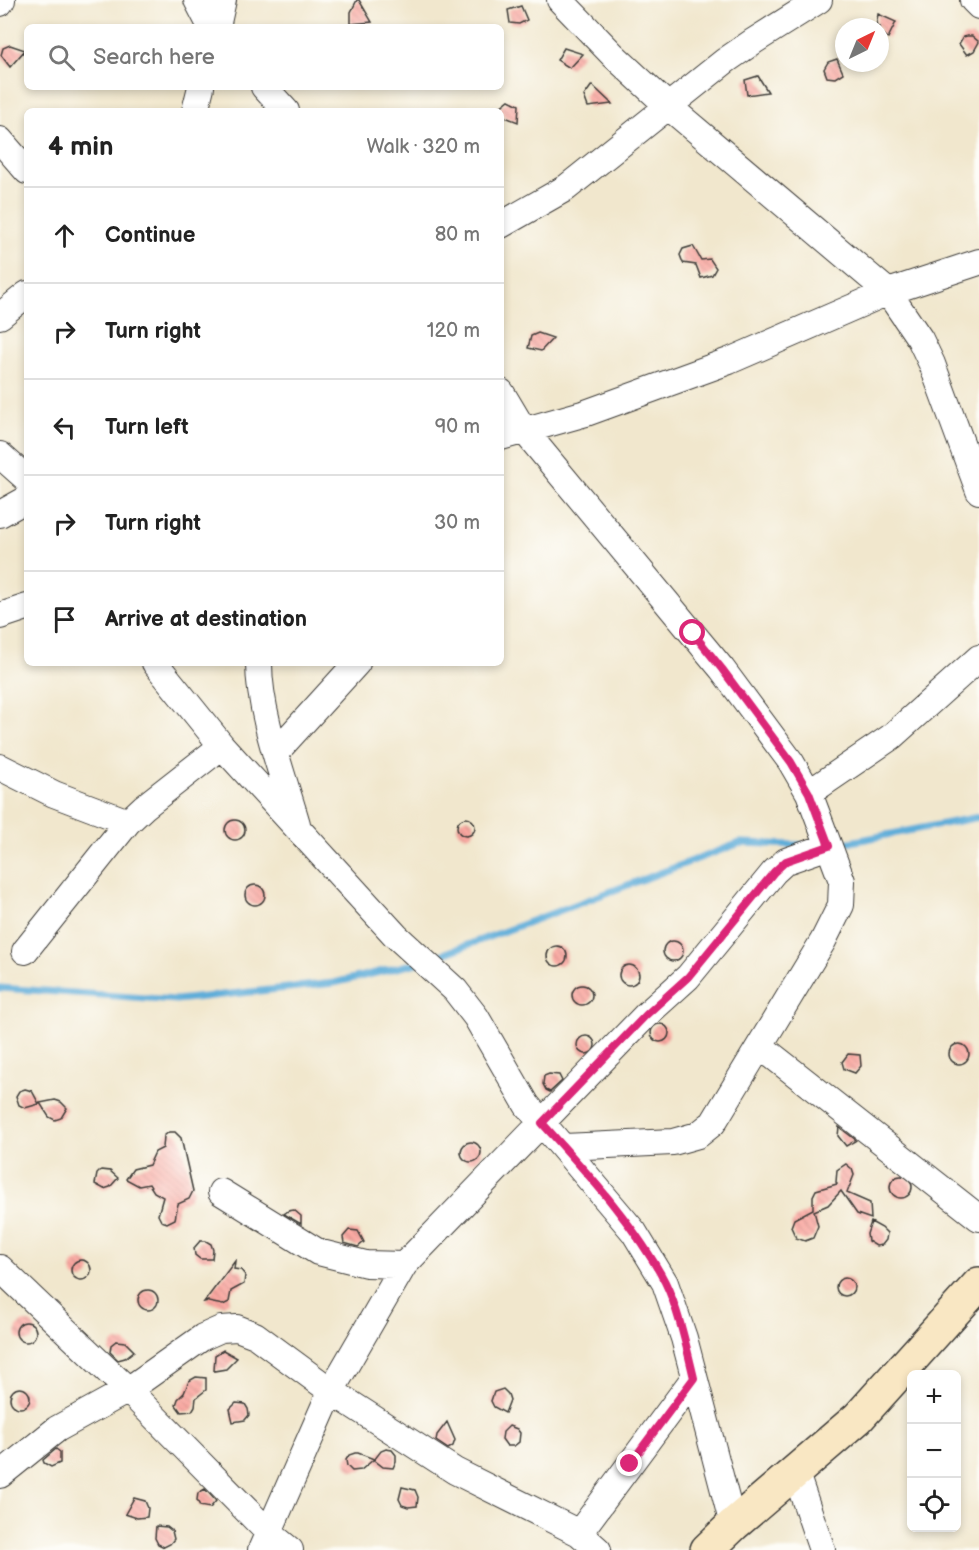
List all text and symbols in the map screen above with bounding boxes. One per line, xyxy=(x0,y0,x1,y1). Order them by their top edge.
north arrow xyxy=(835,18,889,72)
search box xyxy=(24,24,504,90)
icon: search xyxy=(45,41,78,74)
text: Search here xyxy=(93,44,215,71)
text: 4 min xyxy=(48,132,113,163)
text: Walk · 320 m xyxy=(366,135,480,159)
icon: ahead xyxy=(48,219,81,252)
text: Continue xyxy=(105,222,195,249)
text: 80 m xyxy=(435,223,480,247)
icon: right xyxy=(48,315,81,348)
text: Turn right xyxy=(105,318,201,345)
text: 120 m xyxy=(427,319,480,343)
icon: left xyxy=(48,411,81,444)
text: Turn left xyxy=(105,414,189,441)
text: 90 m xyxy=(435,415,480,439)
icon: right xyxy=(48,507,81,540)
text: Turn right xyxy=(105,510,201,537)
text: 30 m xyxy=(434,511,480,535)
icon: arrive xyxy=(48,603,81,636)
text: Arrive at destination xyxy=(105,606,307,633)
route start xyxy=(679,619,705,645)
map controls xyxy=(907,1370,961,1532)
button: + xyxy=(907,1370,961,1424)
button: − xyxy=(907,1424,961,1478)
route end xyxy=(616,1450,642,1476)
button: locate xyxy=(907,1478,961,1532)

